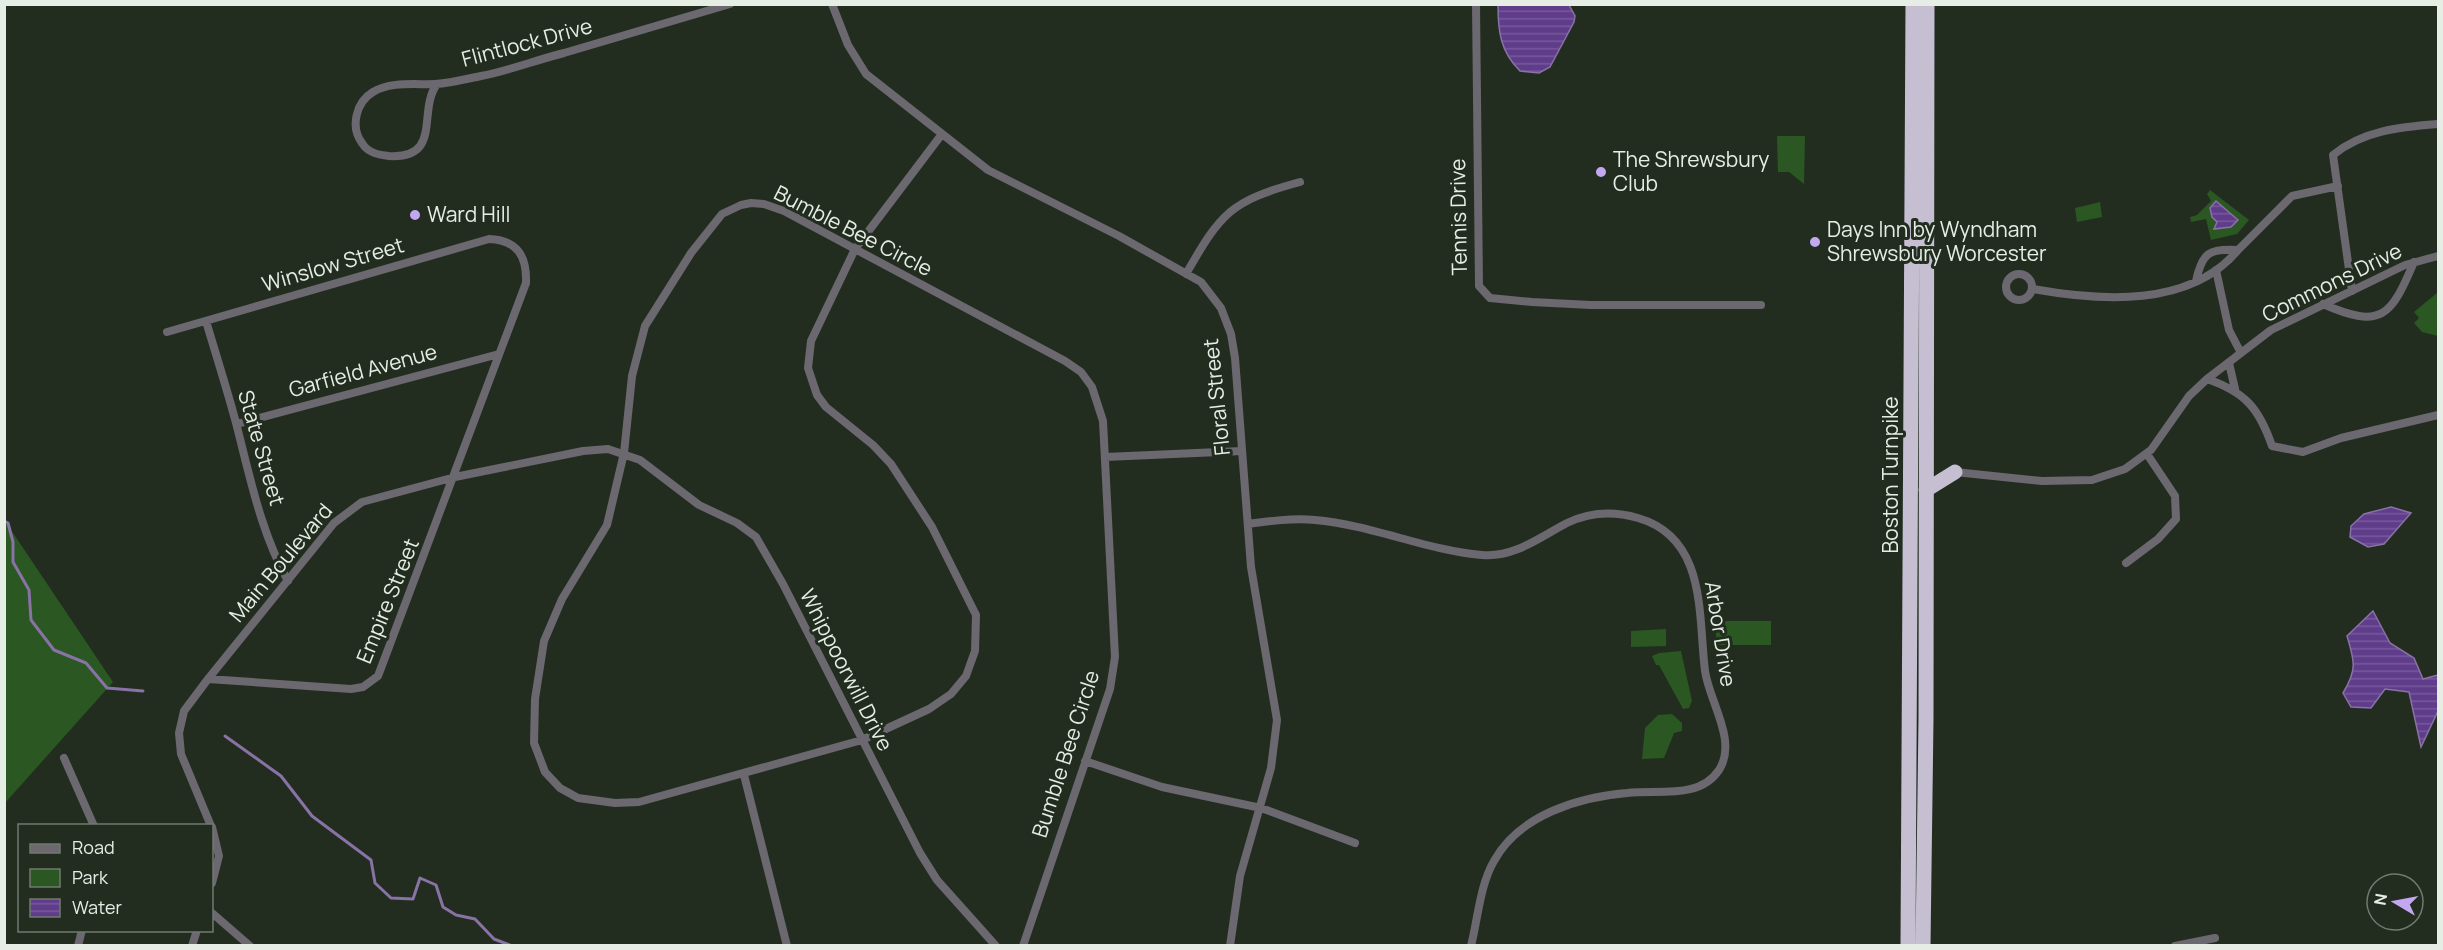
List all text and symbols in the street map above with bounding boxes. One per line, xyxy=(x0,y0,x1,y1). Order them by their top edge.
street label: Flintlock Drive xyxy=(458,11,595,73)
place label: The Shrewsbury Club xyxy=(1613,145,1769,197)
street label: Tennis Drive xyxy=(1443,158,1473,276)
marker: The Shrewsbury Club xyxy=(1594,165,1608,179)
street label: Bumble Bee Circle xyxy=(769,178,937,282)
place label: Ward Hill xyxy=(427,200,510,228)
marker: Ward Hill xyxy=(408,208,422,222)
place label: Days Inn by Wyndham Shrewsbury Worcester xyxy=(1827,215,2047,267)
street label: Winslow Street xyxy=(258,230,407,298)
marker: Days Inn by Wyndham Shrewsbury Worcester xyxy=(1808,235,1822,249)
street label: Commons Drive xyxy=(2257,236,2406,328)
street label: Garfield Avenue xyxy=(286,337,440,403)
street label: Floral Street xyxy=(1196,337,1236,457)
street label: State Street xyxy=(232,387,292,509)
street label: Boston Turnpike xyxy=(1876,396,1904,554)
street label: Main Boulevard xyxy=(222,497,338,628)
street label: Empire Street xyxy=(349,534,425,667)
street label: Arbor Drive xyxy=(1699,579,1743,689)
street label: Whippoorwill Drive xyxy=(794,584,900,755)
street label: Bumble Bee Circle xyxy=(1025,666,1105,841)
legend xyxy=(18,824,213,932)
text: Road xyxy=(72,835,115,859)
text: Park xyxy=(72,865,109,889)
north arrow xyxy=(2365,872,2425,932)
text: N xyxy=(2368,892,2392,907)
text: Water xyxy=(72,895,122,919)

